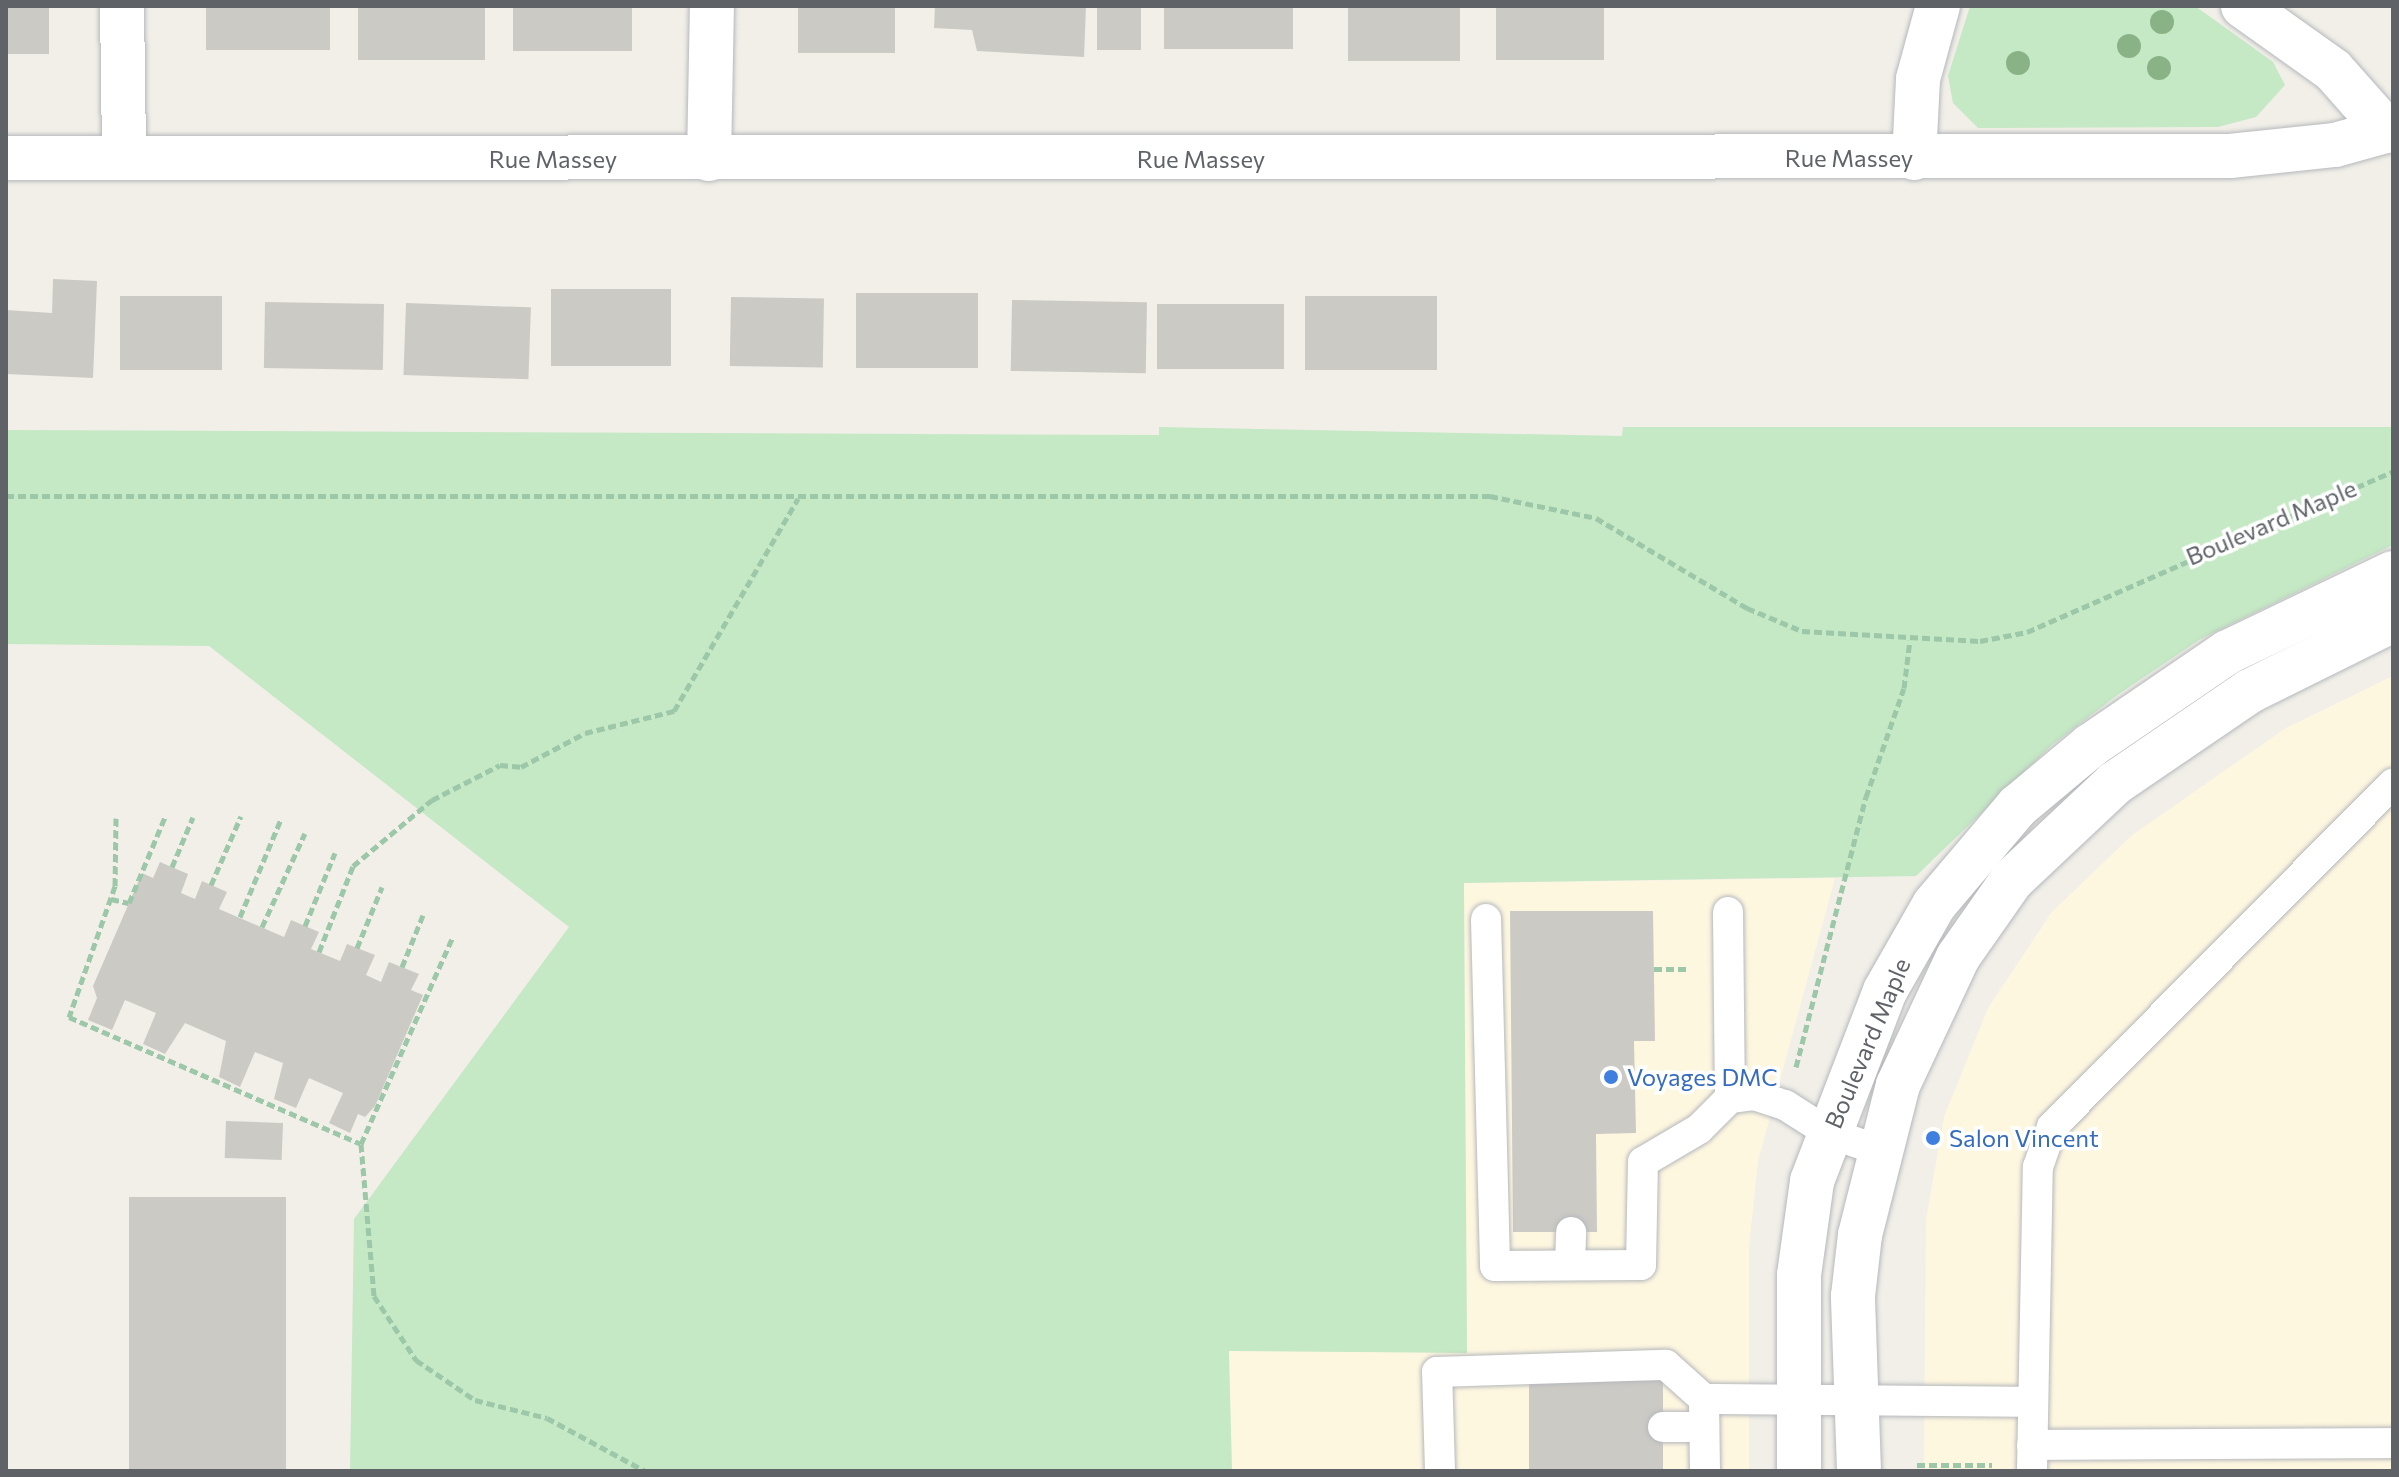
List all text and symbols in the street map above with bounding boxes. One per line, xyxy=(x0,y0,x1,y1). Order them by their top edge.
street label: Rue Massey xyxy=(1785,144,1913,172)
street label: Rue Massey xyxy=(489,145,617,173)
street label: Rue Massey xyxy=(1137,145,1265,173)
street label: Boulevard Maple xyxy=(2182,473,2360,571)
street label: Boulevard Maple xyxy=(1818,954,1916,1132)
place label: Voyages DMC xyxy=(1627,1063,1778,1091)
marker: Voyages DMC xyxy=(1602,1068,1620,1086)
place label: Salon Vincent xyxy=(1949,1124,2099,1152)
marker: Salon Vincent xyxy=(1924,1129,1942,1147)

